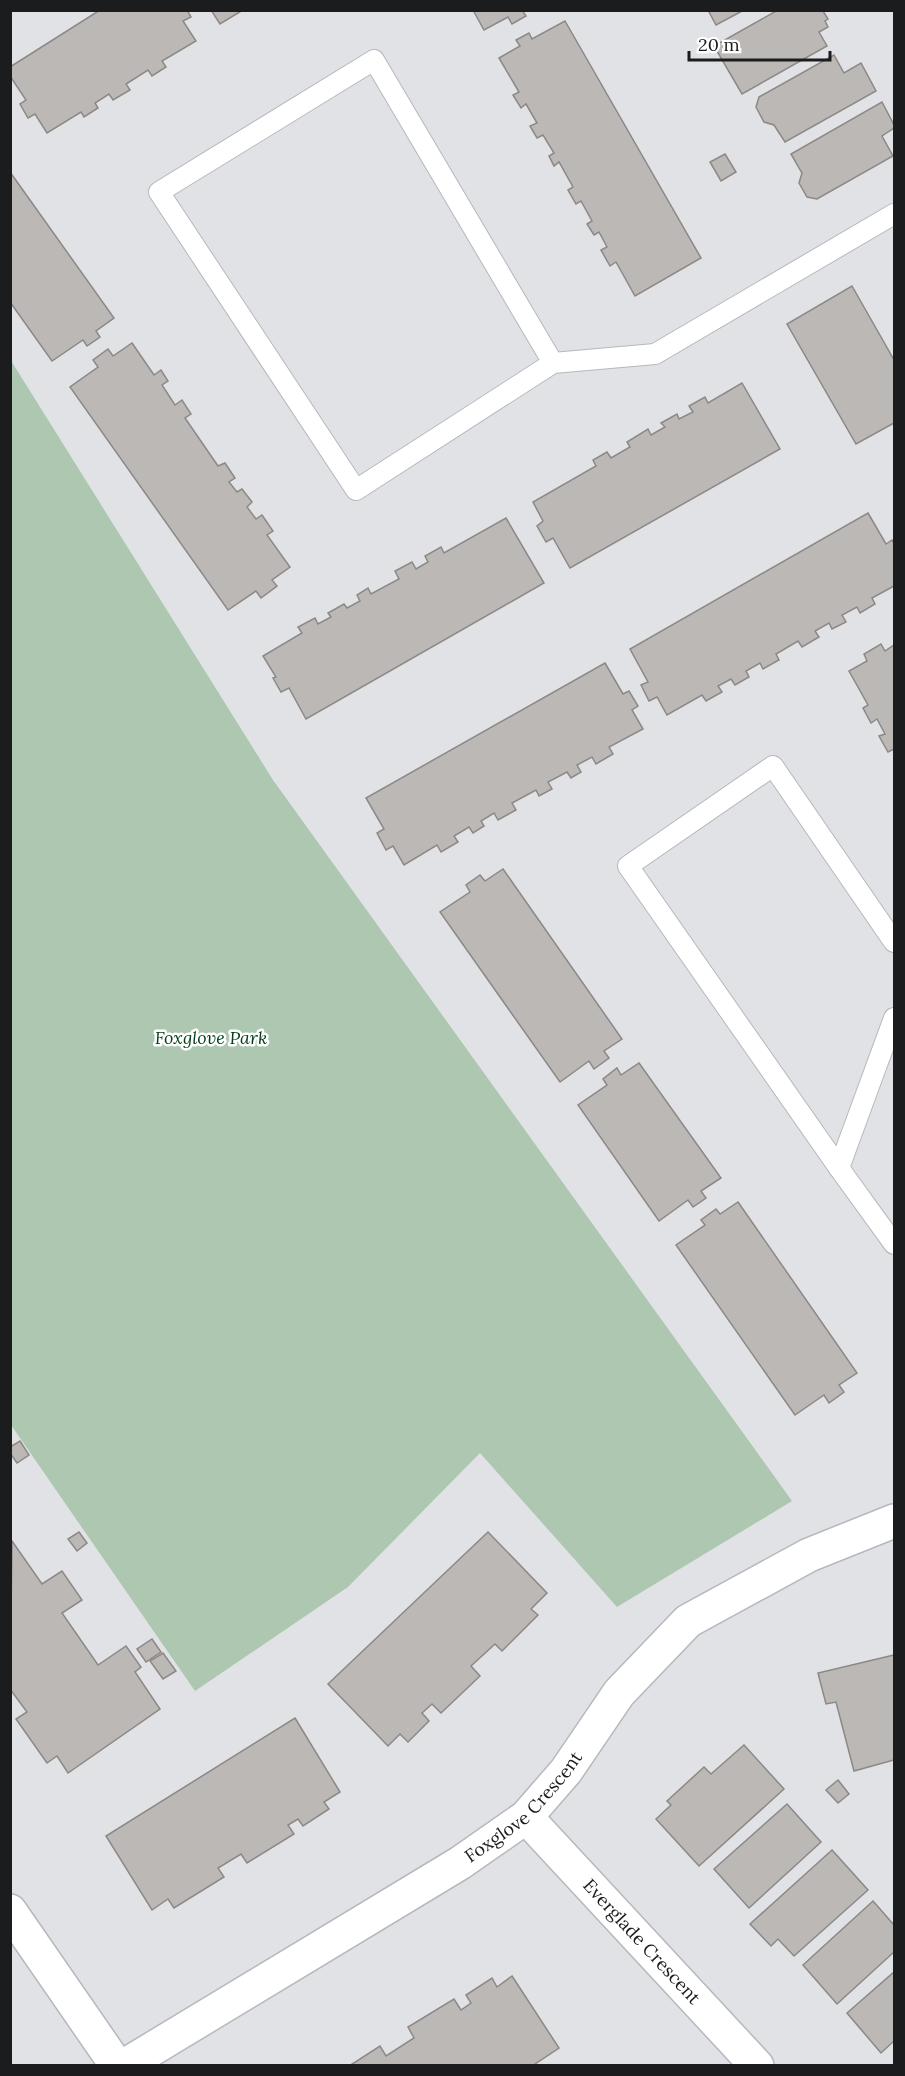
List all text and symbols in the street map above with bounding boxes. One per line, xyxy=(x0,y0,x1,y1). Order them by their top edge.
scale bar xyxy=(689,24,830,62)
text: 20 m xyxy=(698,33,740,56)
park label: Foxglove Park xyxy=(155,1026,267,1049)
street label: Foxglove Crescent xyxy=(460,1747,587,1867)
street label: Everglade Crescent xyxy=(578,1874,706,2009)

